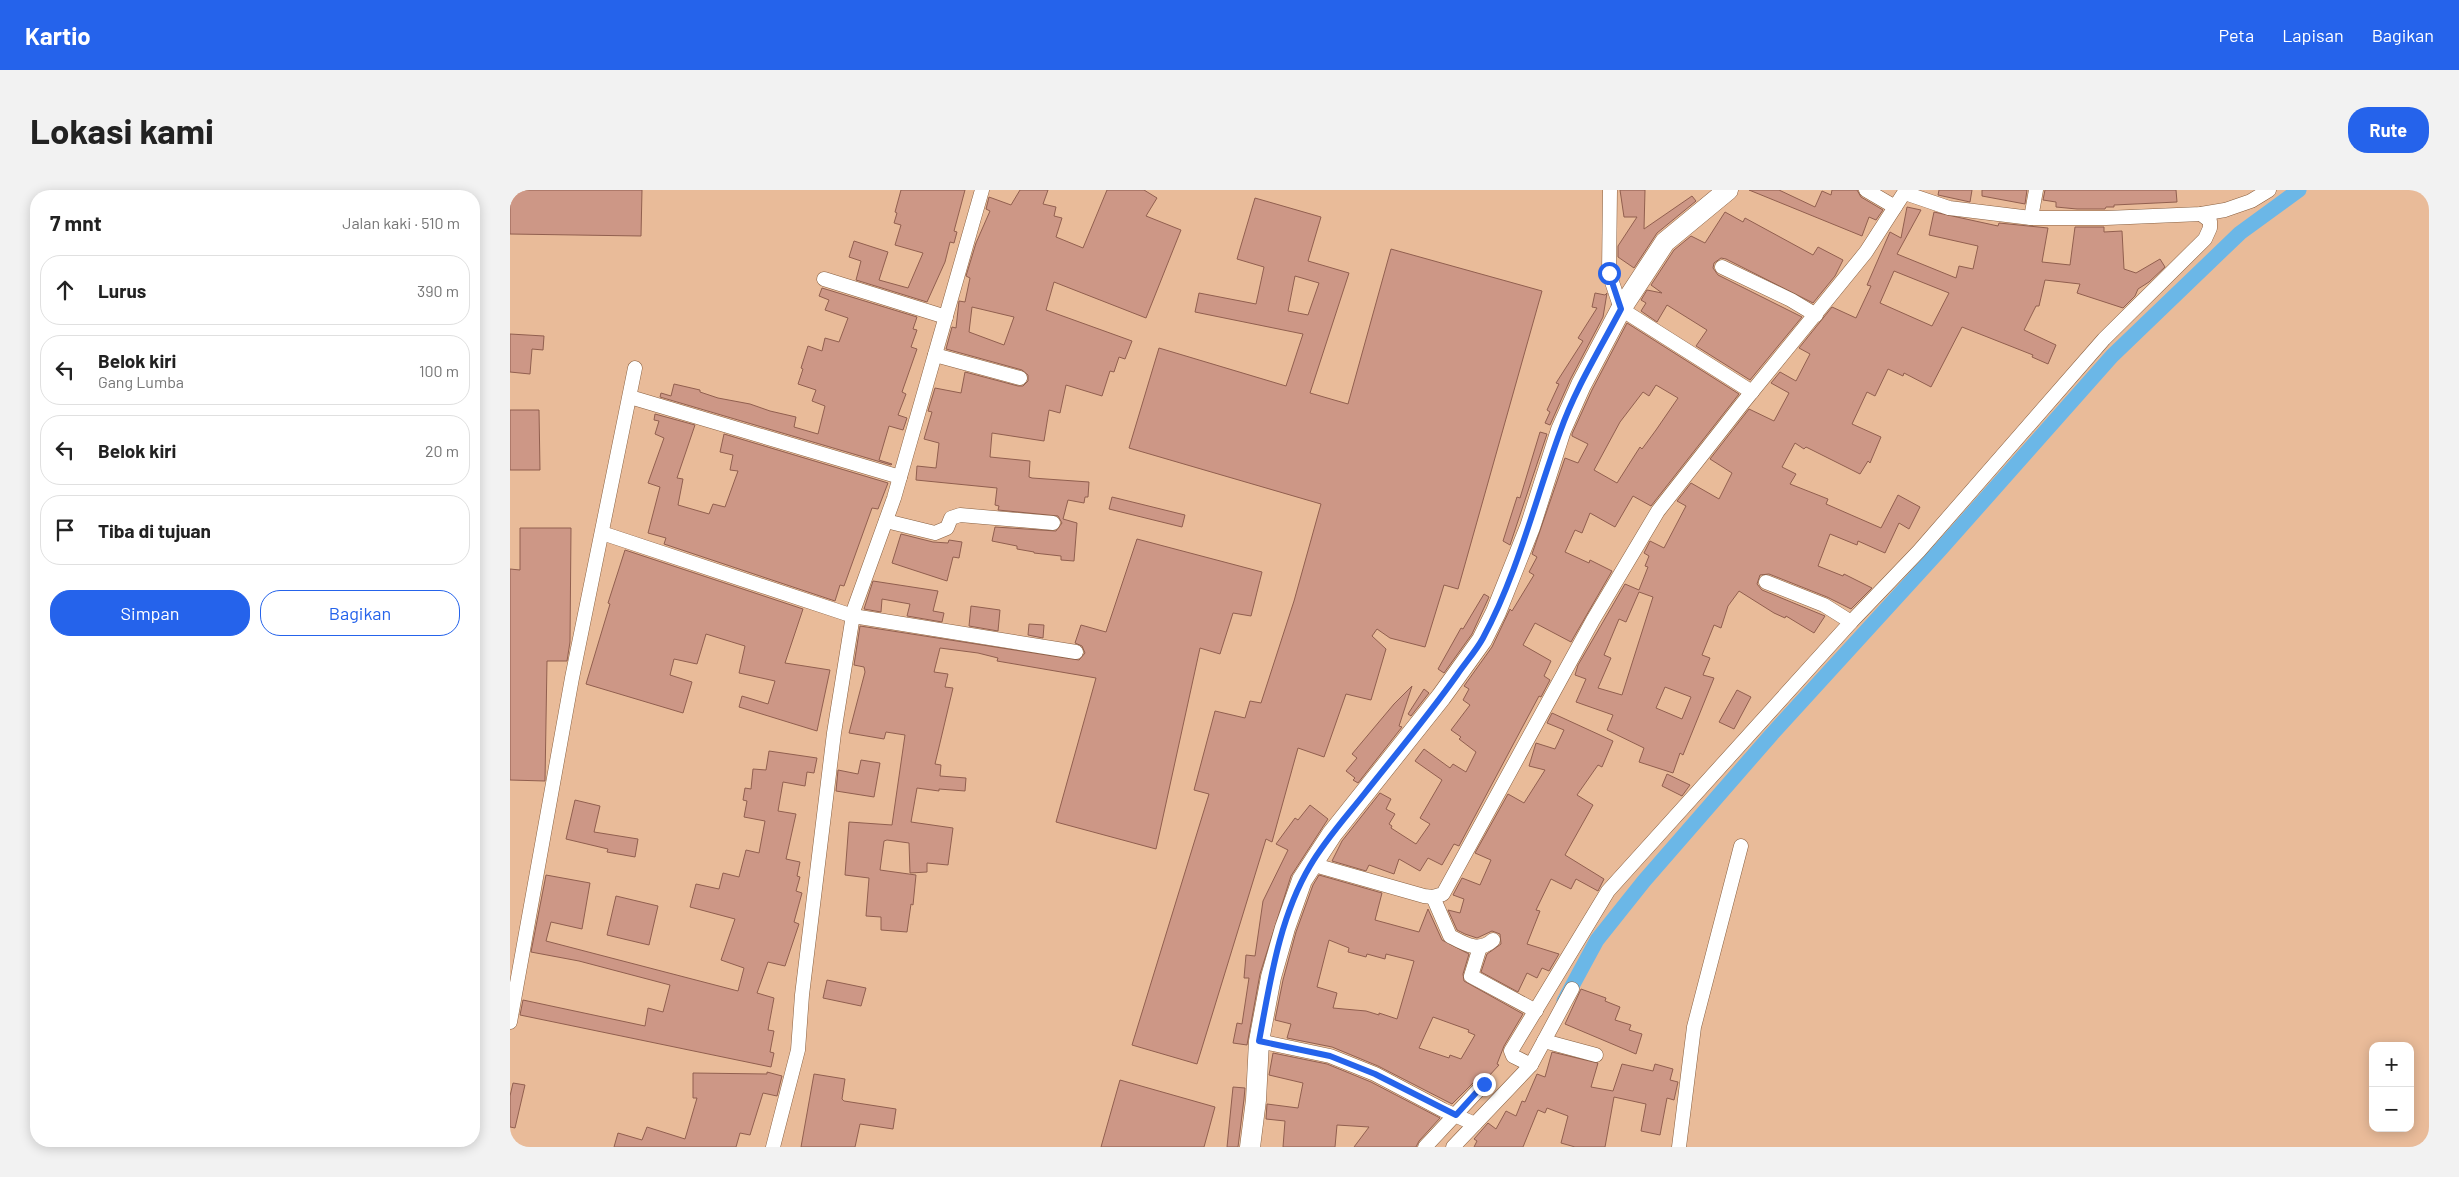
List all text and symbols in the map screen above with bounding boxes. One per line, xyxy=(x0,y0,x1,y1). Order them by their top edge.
text: Kartio xyxy=(25,21,91,50)
text: Peta xyxy=(2219,24,2254,46)
text: Lapisan xyxy=(2282,24,2344,46)
text: Bagikan xyxy=(2372,24,2434,46)
button: Rute xyxy=(2348,107,2429,153)
text: Lokasi kami xyxy=(30,109,214,151)
text: 7 mnt xyxy=(50,210,102,235)
text: Jalan kaki · 510 m xyxy=(342,213,460,232)
route start xyxy=(1598,262,1621,285)
icon: ahead xyxy=(51,276,79,304)
text: Lurus xyxy=(98,279,146,302)
text: 390 m xyxy=(417,281,459,300)
text: Belok kiri xyxy=(98,349,176,372)
icon: left xyxy=(51,356,79,384)
text: 100 m xyxy=(419,361,459,380)
text: Gang Lumba xyxy=(98,372,184,391)
icon: left xyxy=(51,436,79,464)
text: Belok kiri xyxy=(98,439,176,462)
text: 20 m xyxy=(425,441,459,460)
icon: arrive xyxy=(51,516,79,544)
text: Tiba di tujuan xyxy=(98,519,211,542)
button: Simpan xyxy=(50,590,250,636)
button: Bagikan xyxy=(260,590,460,636)
map controls xyxy=(2369,1042,2414,1132)
button: + xyxy=(2369,1042,2414,1087)
route end xyxy=(1473,1073,1496,1096)
button: − xyxy=(2369,1087,2414,1132)

